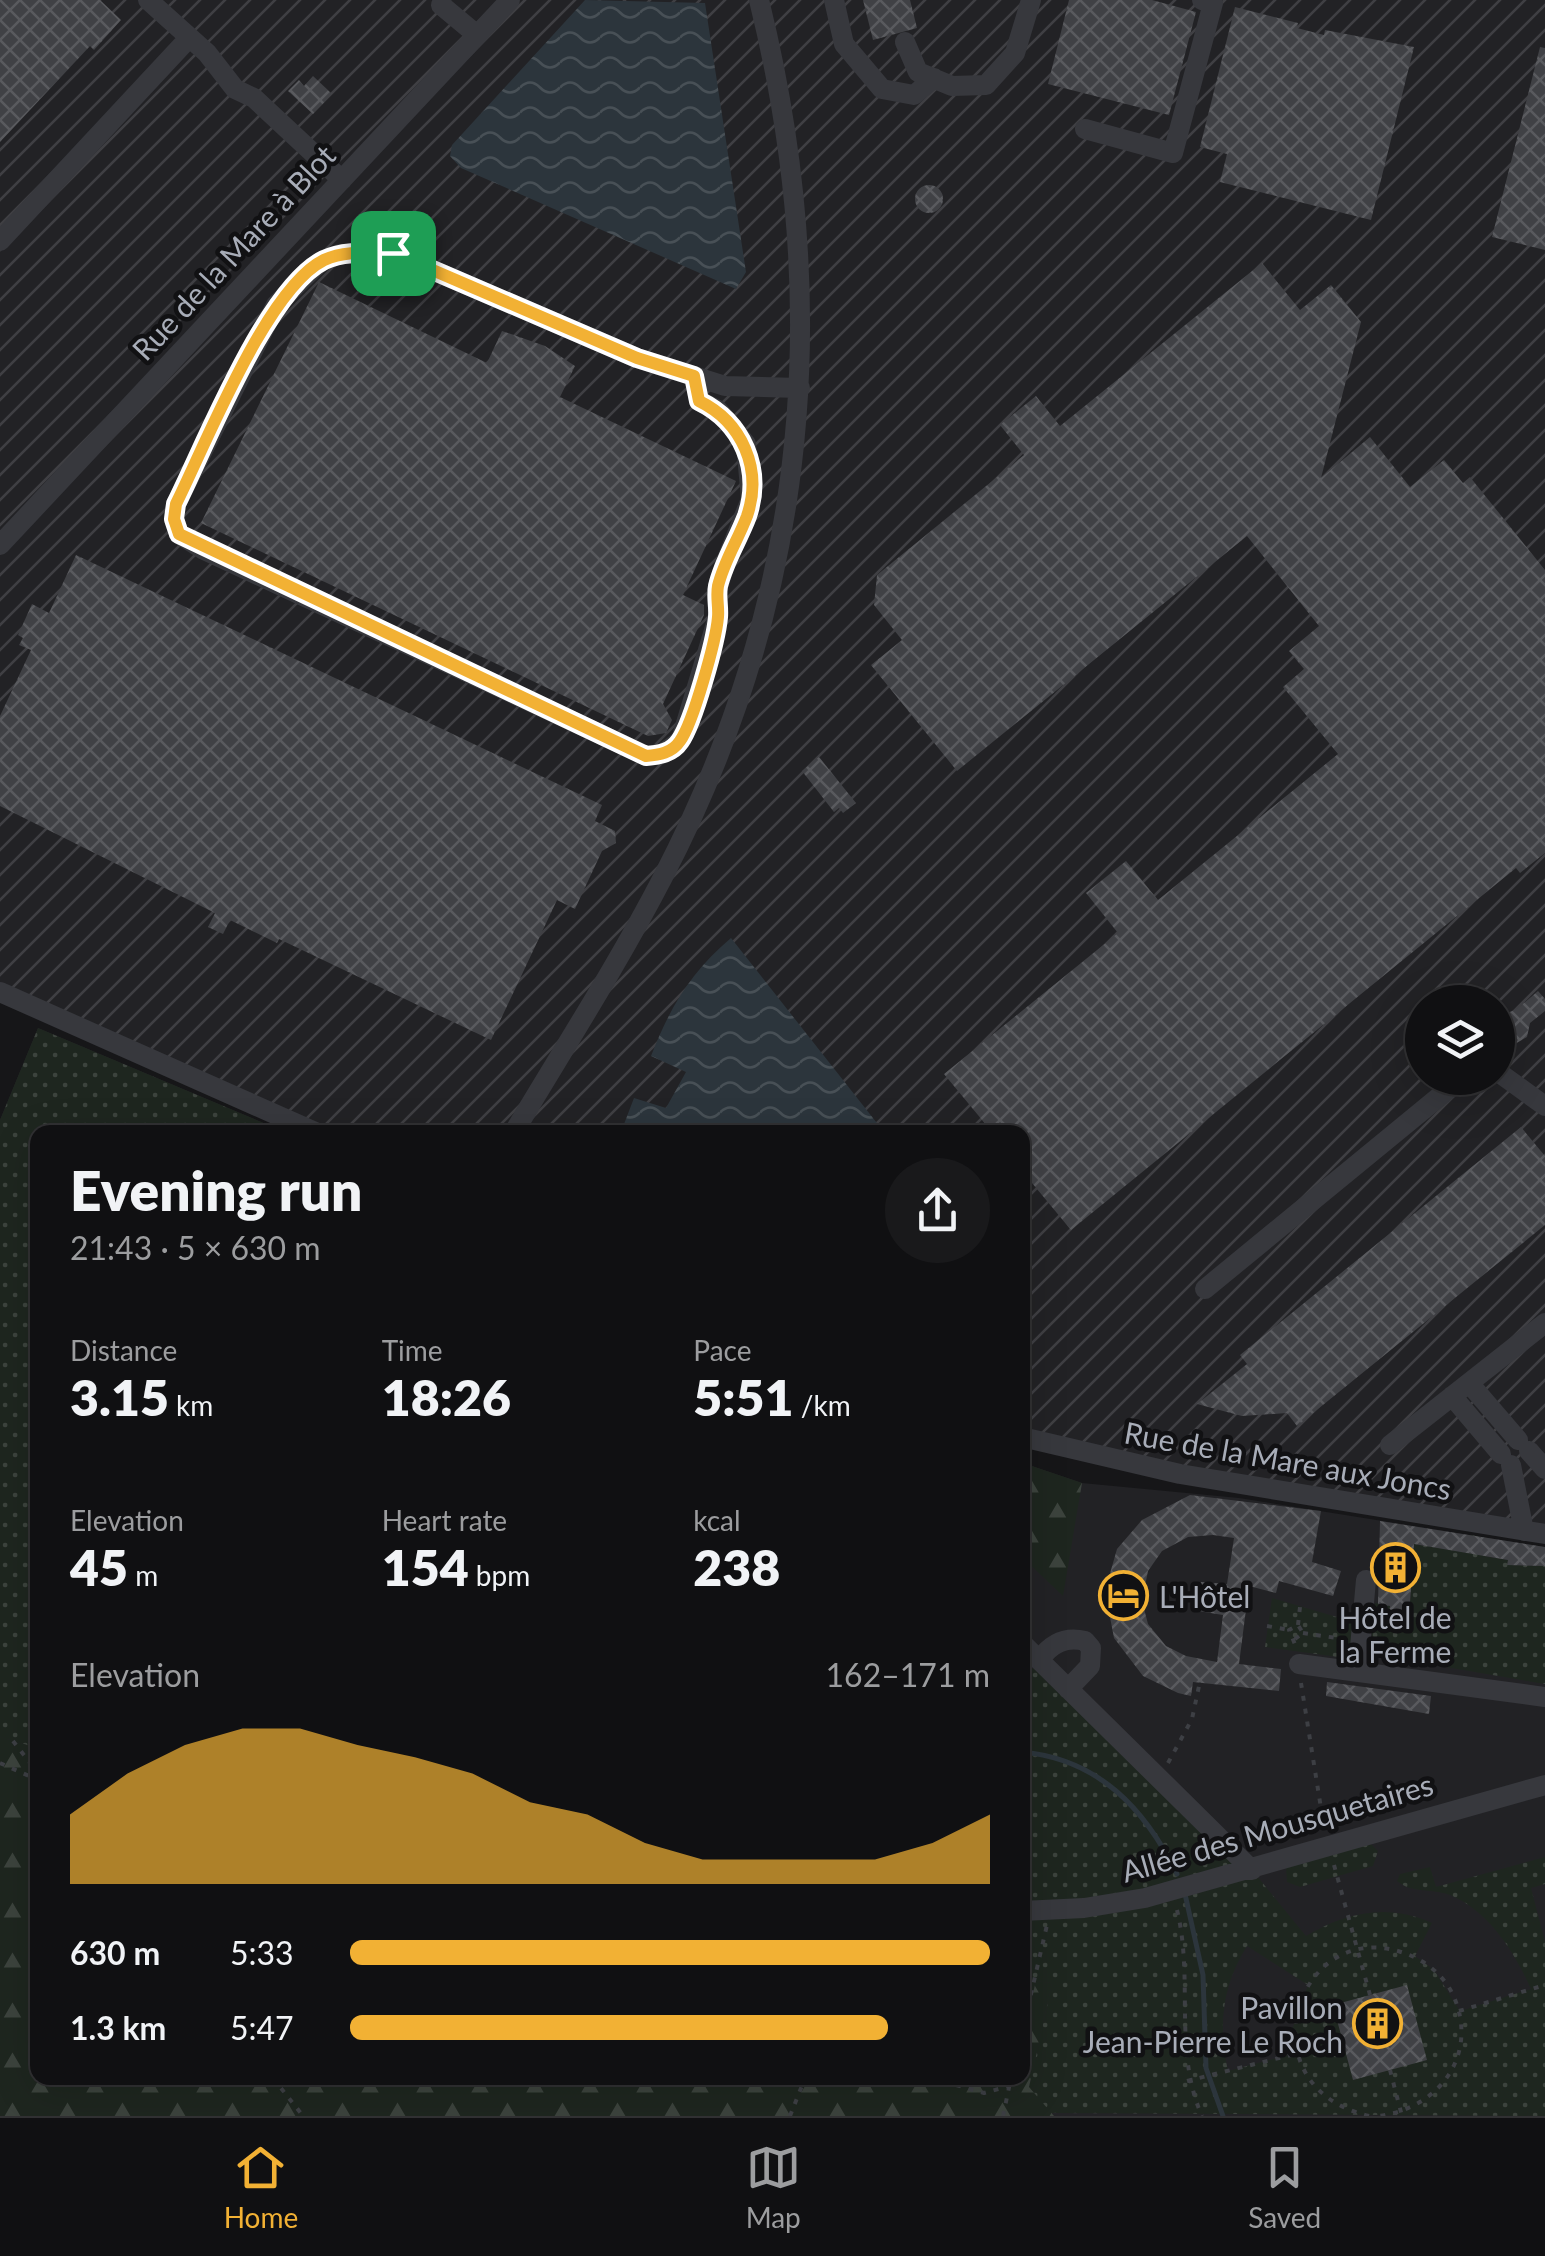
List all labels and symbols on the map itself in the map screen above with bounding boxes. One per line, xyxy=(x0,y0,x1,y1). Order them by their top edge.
street label: Rue de la Mare à Blot xyxy=(124,137,342,367)
pin xyxy=(351,211,436,296)
street label: Rue de la Mare aux Joncs xyxy=(1122,1414,1454,1506)
building icon: Hôtel de la Ferme xyxy=(1369,1542,1421,1594)
hotel icon: L'Hôtel xyxy=(1098,1570,1150,1622)
place label: L'Hôtel xyxy=(1159,1578,1250,1614)
place label: Hôtel de la Ferme xyxy=(1338,1599,1452,1669)
street label: Allée des Mousquetaires xyxy=(1117,1765,1437,1889)
place label: Pavillon Jean-Pierre Le Roch xyxy=(1083,1989,1343,2059)
building icon: Pavillon Jean-Pierre Le Roch xyxy=(1352,1998,1404,2050)

